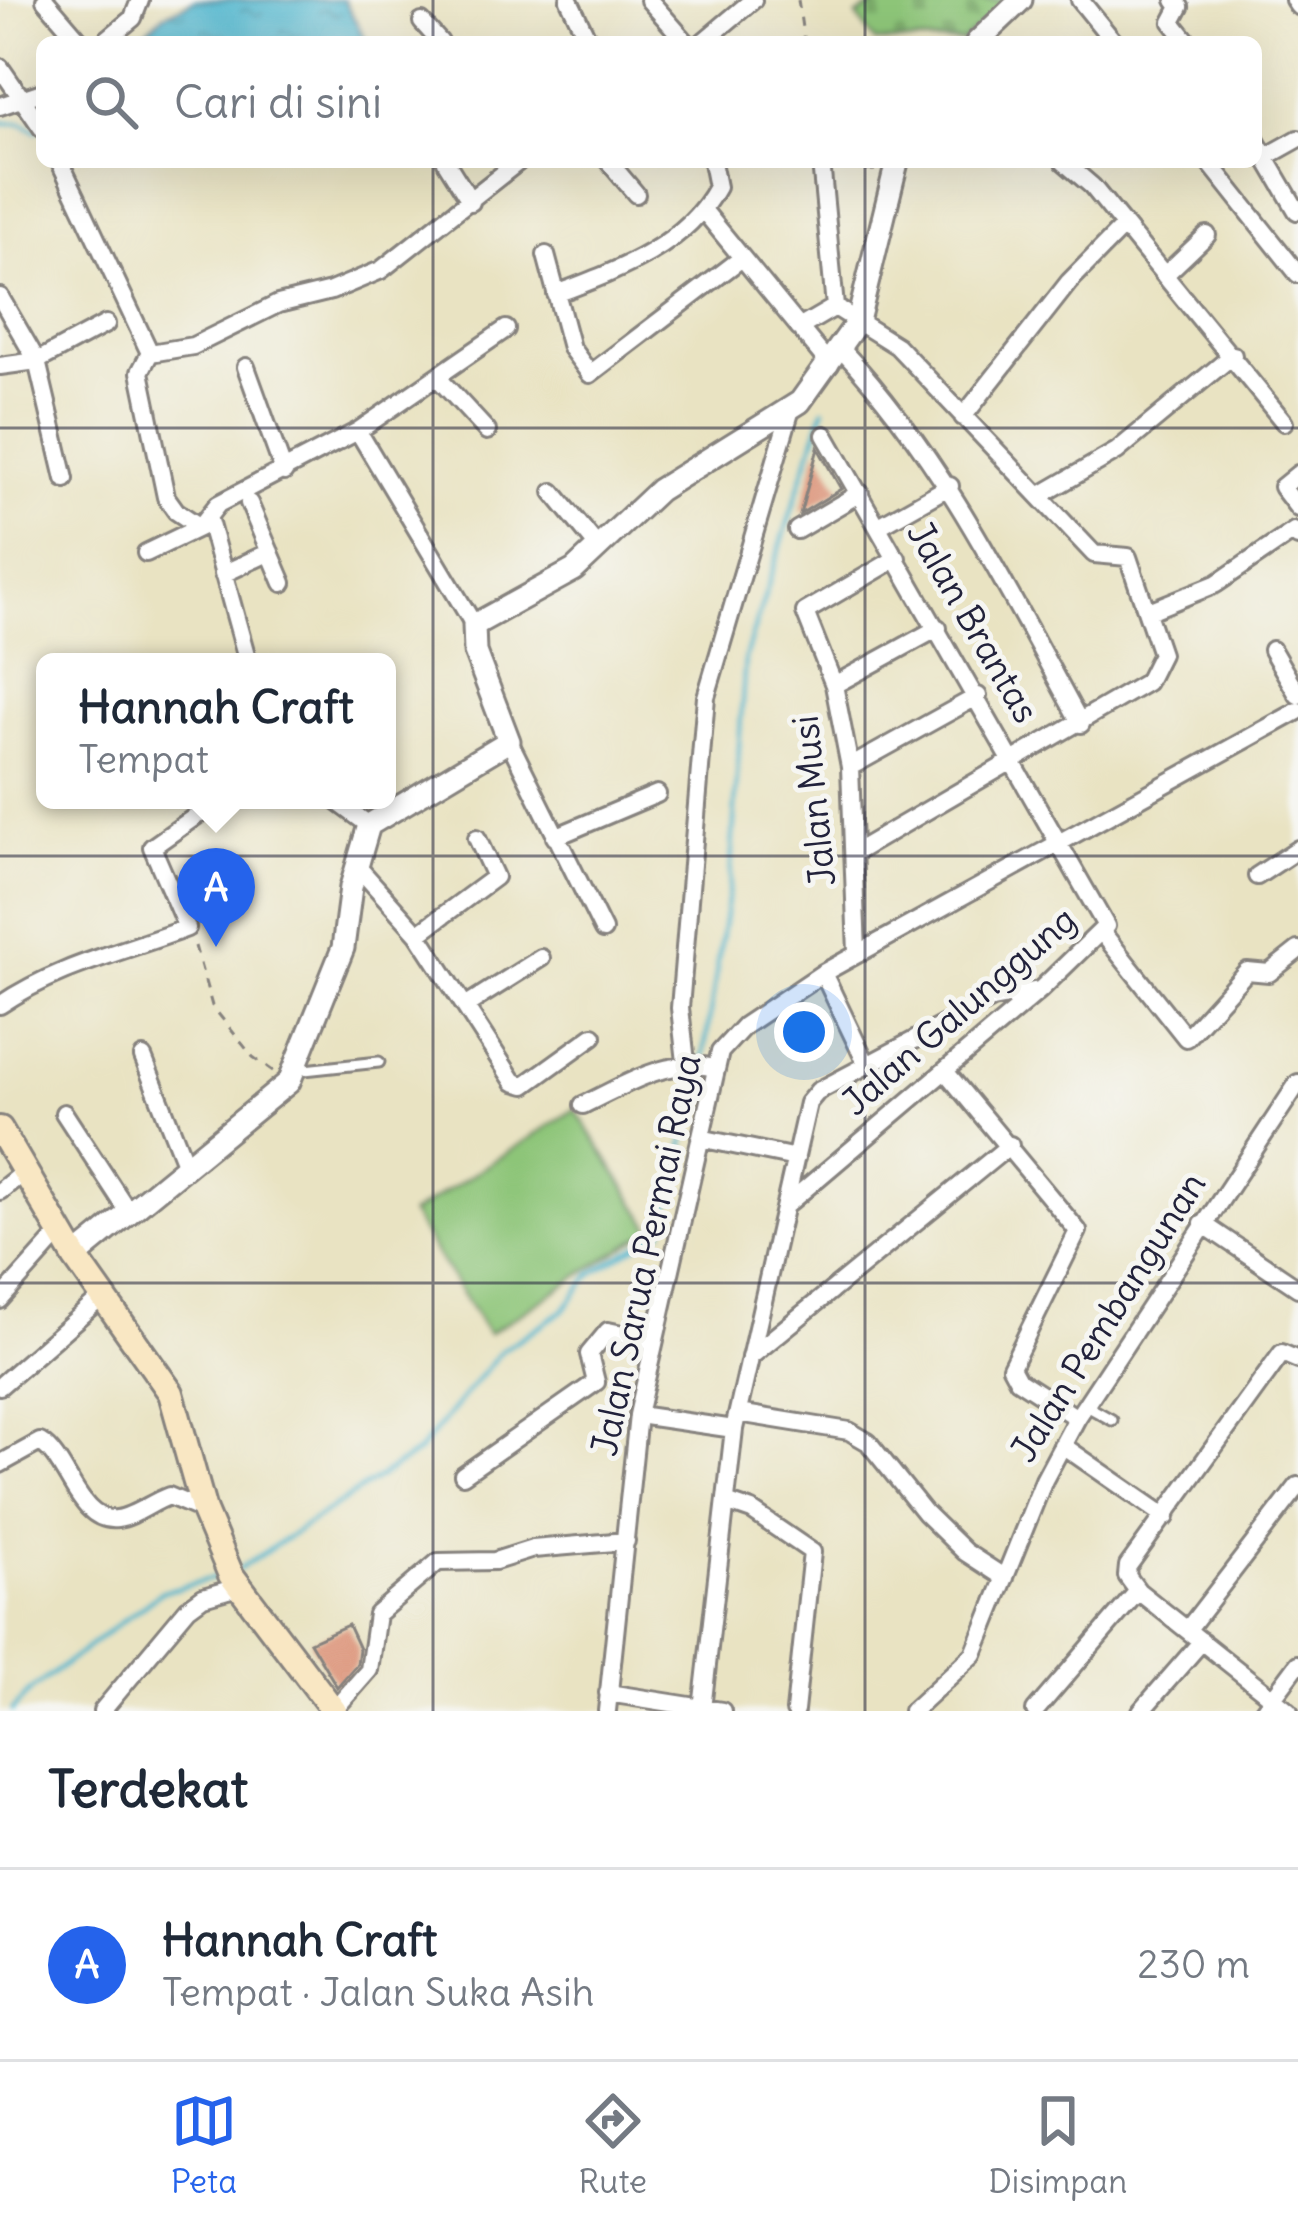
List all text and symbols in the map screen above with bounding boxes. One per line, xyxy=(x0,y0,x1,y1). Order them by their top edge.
search box xyxy=(36,36,1262,168)
icon: search xyxy=(78,69,144,135)
text: Cari di sini xyxy=(174,74,382,130)
street label: Jalan Brantas xyxy=(897,513,1049,731)
popup xyxy=(36,653,396,809)
text: Hannah Craft xyxy=(78,679,354,735)
street label: Jalan Musi xyxy=(783,713,845,889)
text: Tempat xyxy=(78,735,209,784)
pin: A xyxy=(177,848,255,947)
street label: Jalan Galunggung xyxy=(833,897,1085,1125)
your location xyxy=(774,1002,834,1062)
street label: Jalan Sarua Permai Raya xyxy=(581,1050,711,1460)
street label: Jalan Pembangunan xyxy=(1001,1164,1215,1470)
text: Terdekat xyxy=(48,1757,248,1821)
text: Hannah Craft xyxy=(162,1912,437,1968)
text: A xyxy=(74,1940,100,1989)
text: 230 m xyxy=(1137,1940,1250,1989)
text: Tempat · Jalan Suka Asih xyxy=(162,1968,594,2017)
tab: Peta xyxy=(171,2088,237,2202)
tab: Rute xyxy=(578,2088,647,2202)
tab: Disimpan xyxy=(988,2088,1127,2202)

